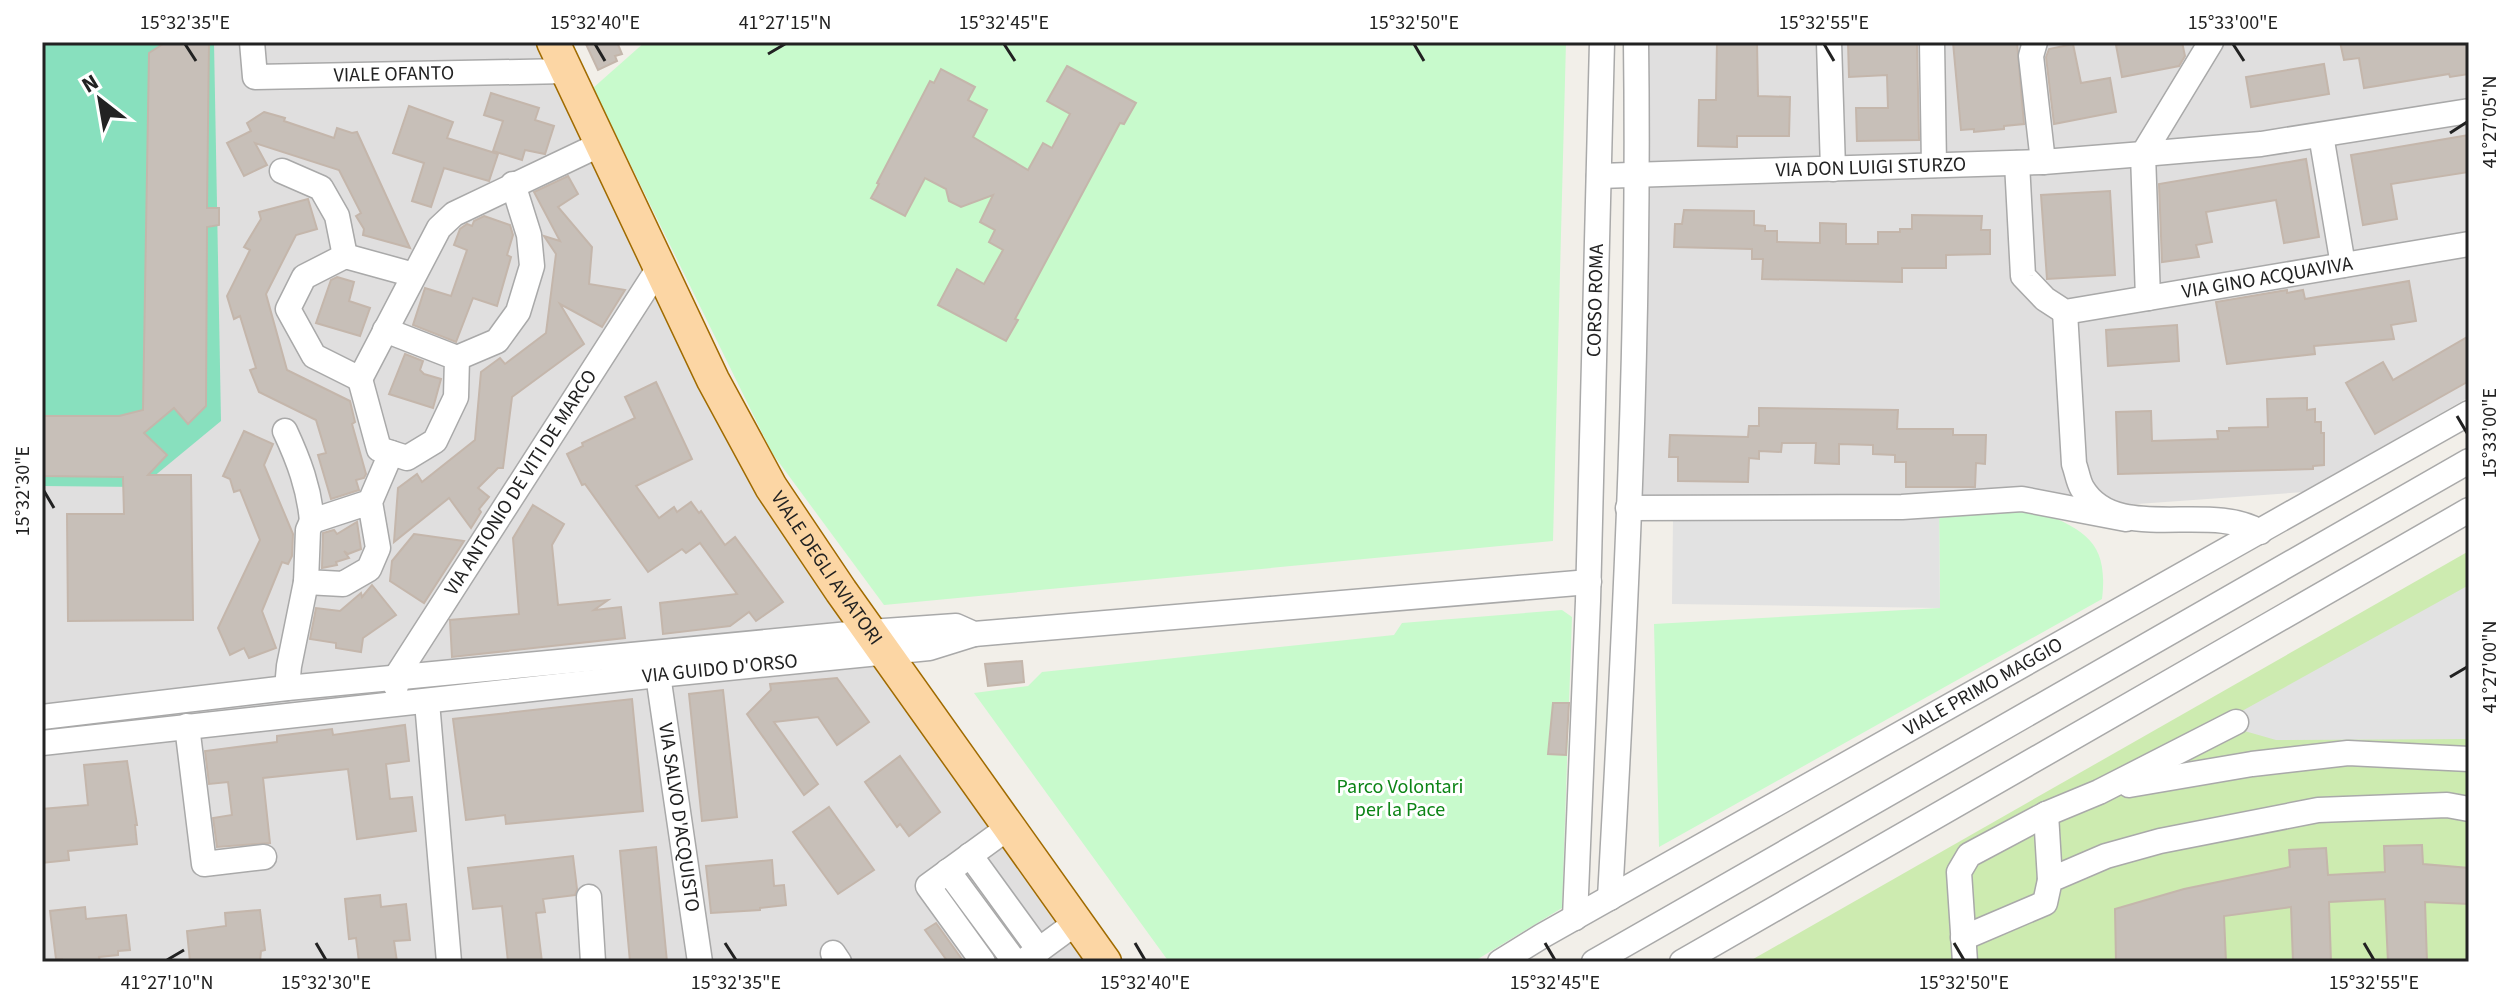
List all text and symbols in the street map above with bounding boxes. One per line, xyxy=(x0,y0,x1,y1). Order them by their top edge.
text: 15°32'35"E xyxy=(140,9,230,37)
text: 15°32'40"E xyxy=(550,9,640,37)
text: 41°27'15"N xyxy=(739,9,831,37)
text: 15°32'45"E xyxy=(959,9,1049,37)
text: 15°32'50"E xyxy=(1369,9,1459,37)
text: 15°32'55"E xyxy=(1779,9,1869,37)
text: 15°33'00"E xyxy=(2188,9,2278,37)
street label: VIALE OFANTO xyxy=(333,59,454,89)
north arrow xyxy=(60,60,140,140)
text: N xyxy=(76,66,105,101)
text: 41°27'05"N xyxy=(2476,76,2504,168)
street label: VIA DON LUIGI STURZO xyxy=(1775,150,1967,184)
street label: CORSO ROMA xyxy=(1580,243,1611,357)
street label: VIA GINO ACQUAVIVA xyxy=(2180,250,2355,306)
street label: VIA ANTONIO DE VITI DE MARCO xyxy=(438,364,604,601)
text: 15°33'00"E xyxy=(2476,388,2504,478)
text: 15°32'30"E xyxy=(9,446,37,536)
street label: VIALE DEGLI AVIATORI xyxy=(764,486,889,651)
text: 41°27'00"N xyxy=(2476,621,2504,713)
street label: VIALE PRIMO MAGGIO xyxy=(1898,631,2068,743)
street label: VIA GUIDO D'ORSO xyxy=(641,647,799,691)
street label: VIA SALVO D'ACQUISTO xyxy=(651,721,707,914)
park label: Parco Volontari per la Pace xyxy=(1337,773,1463,824)
text: 41°27'10"N xyxy=(121,969,213,997)
text: 15°32'30"E xyxy=(281,969,371,997)
text: 15°32'35"E xyxy=(691,969,781,997)
text: 15°32'40"E xyxy=(1100,969,1190,997)
text: 15°32'45"E xyxy=(1510,969,1600,997)
text: 15°32'50"E xyxy=(1919,969,2009,997)
text: 15°32'55"E xyxy=(2329,969,2419,997)

